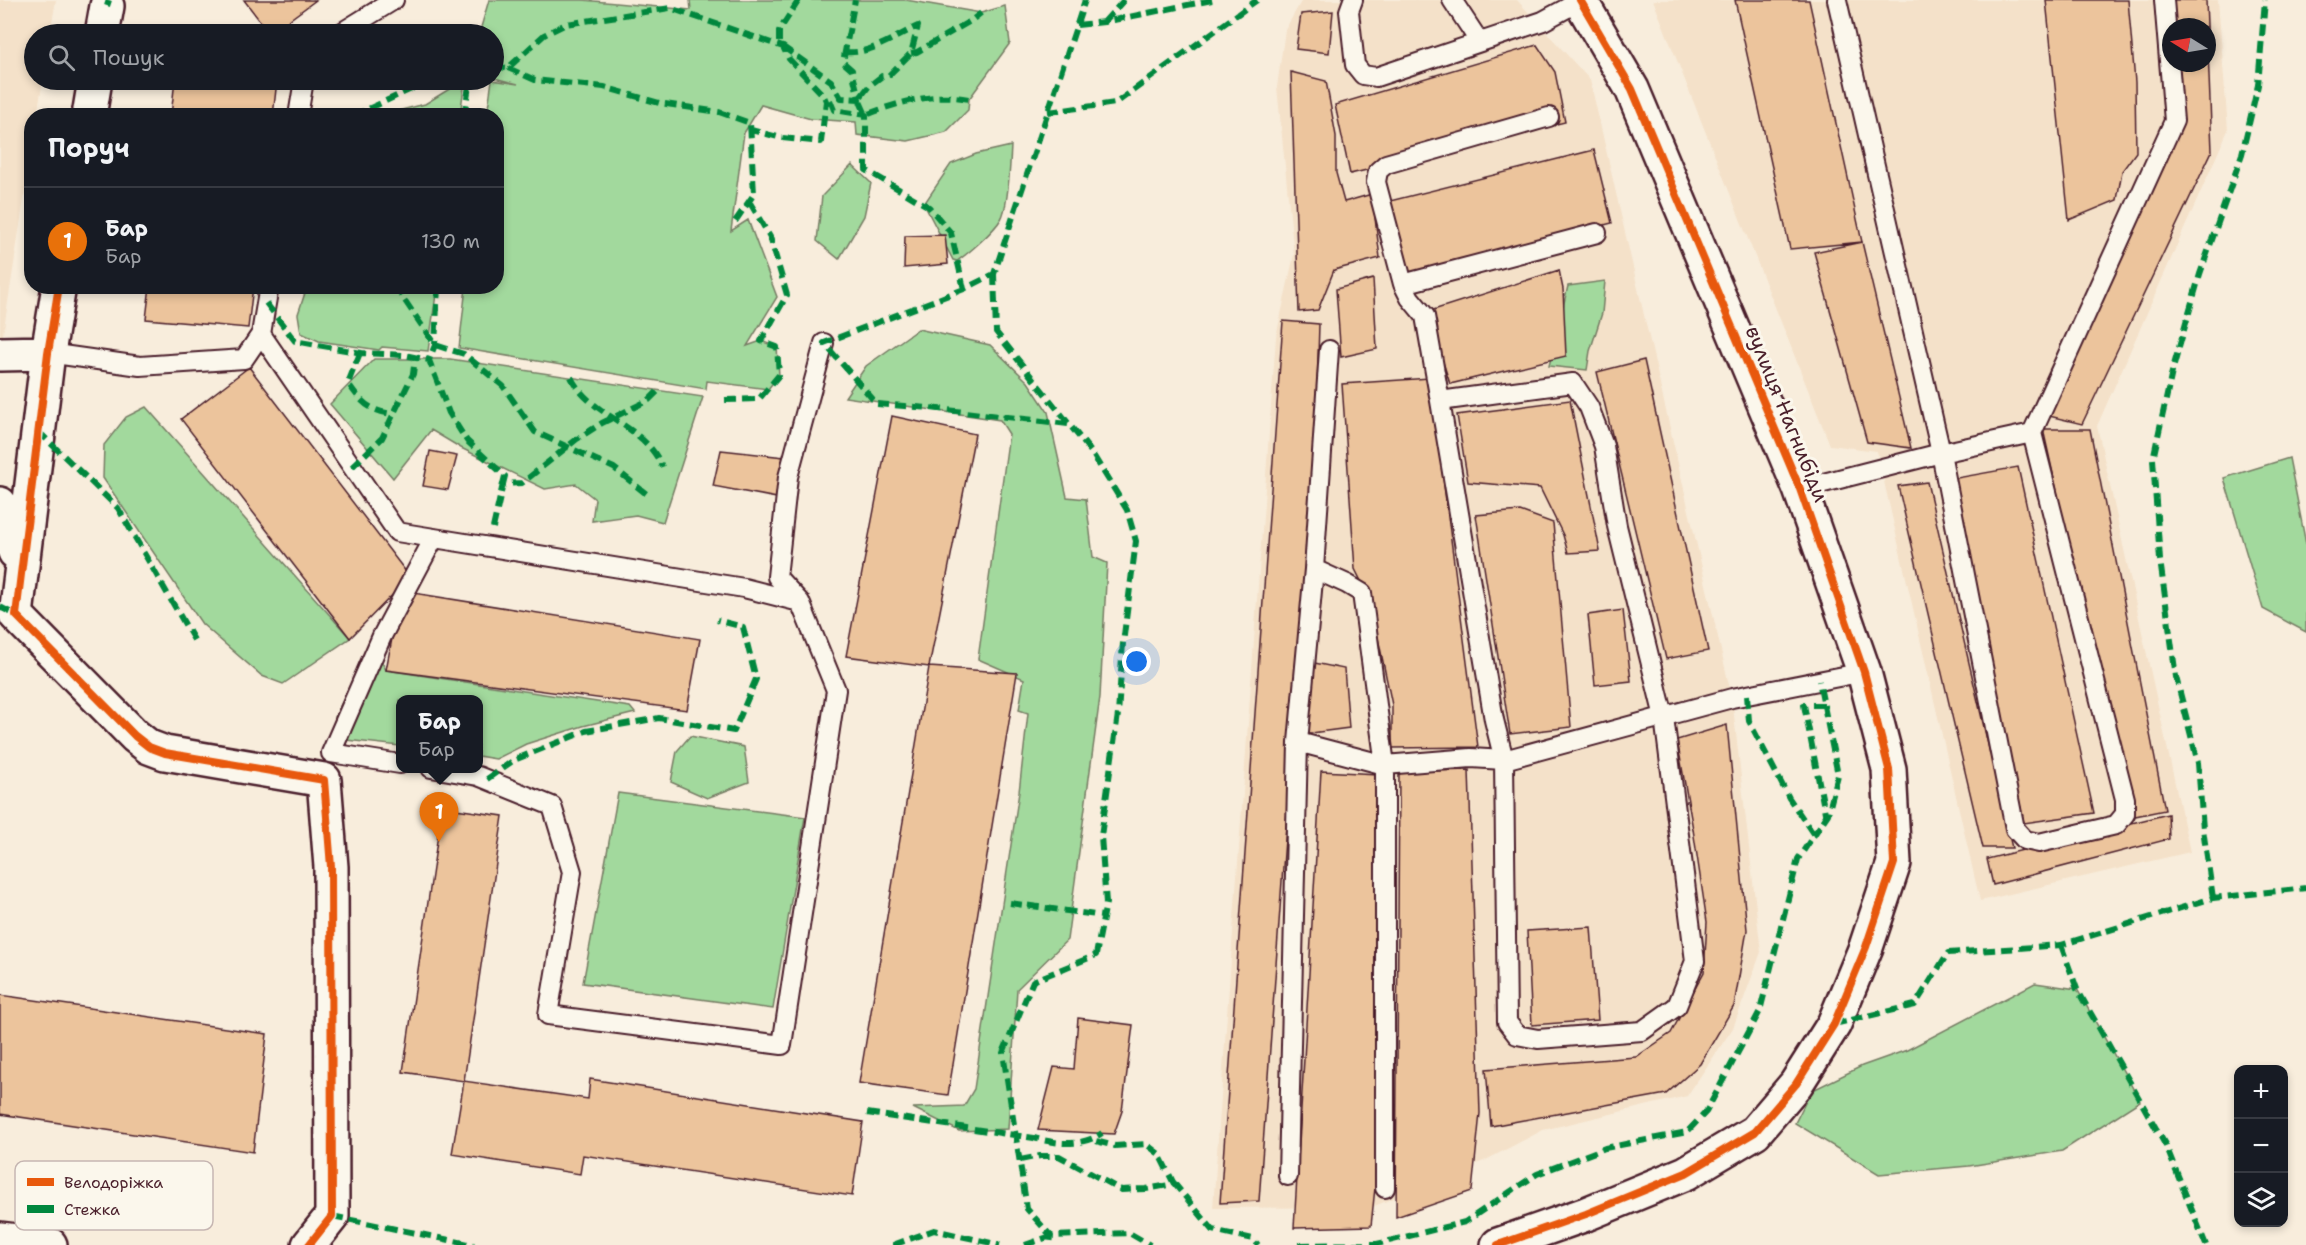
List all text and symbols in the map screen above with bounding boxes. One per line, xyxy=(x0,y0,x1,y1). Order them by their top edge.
north arrow xyxy=(2162,18,2216,72)
search box xyxy=(24,24,504,90)
icon: search xyxy=(45,41,78,74)
text: Пошук xyxy=(93,43,164,72)
text: Поруч xyxy=(48,130,130,165)
text: Бар xyxy=(105,214,148,243)
text: 1 xyxy=(63,228,72,254)
text: 130 m xyxy=(421,228,480,254)
text: Бар xyxy=(105,243,142,269)
street label: вулиця Нагнибіди xyxy=(1739,322,1835,507)
your location xyxy=(1122,647,1151,676)
popup xyxy=(396,695,483,773)
text: Бар xyxy=(418,707,461,736)
text: Бар xyxy=(418,736,455,762)
pin: 1 xyxy=(420,792,458,842)
map controls xyxy=(2234,1065,2288,1227)
button: + xyxy=(2234,1065,2288,1119)
button: − xyxy=(2234,1119,2288,1173)
legend xyxy=(15,1161,213,1230)
text: Велодоріжка xyxy=(64,1172,163,1193)
button: layers xyxy=(2234,1173,2288,1227)
text: Стежка xyxy=(64,1199,120,1220)

